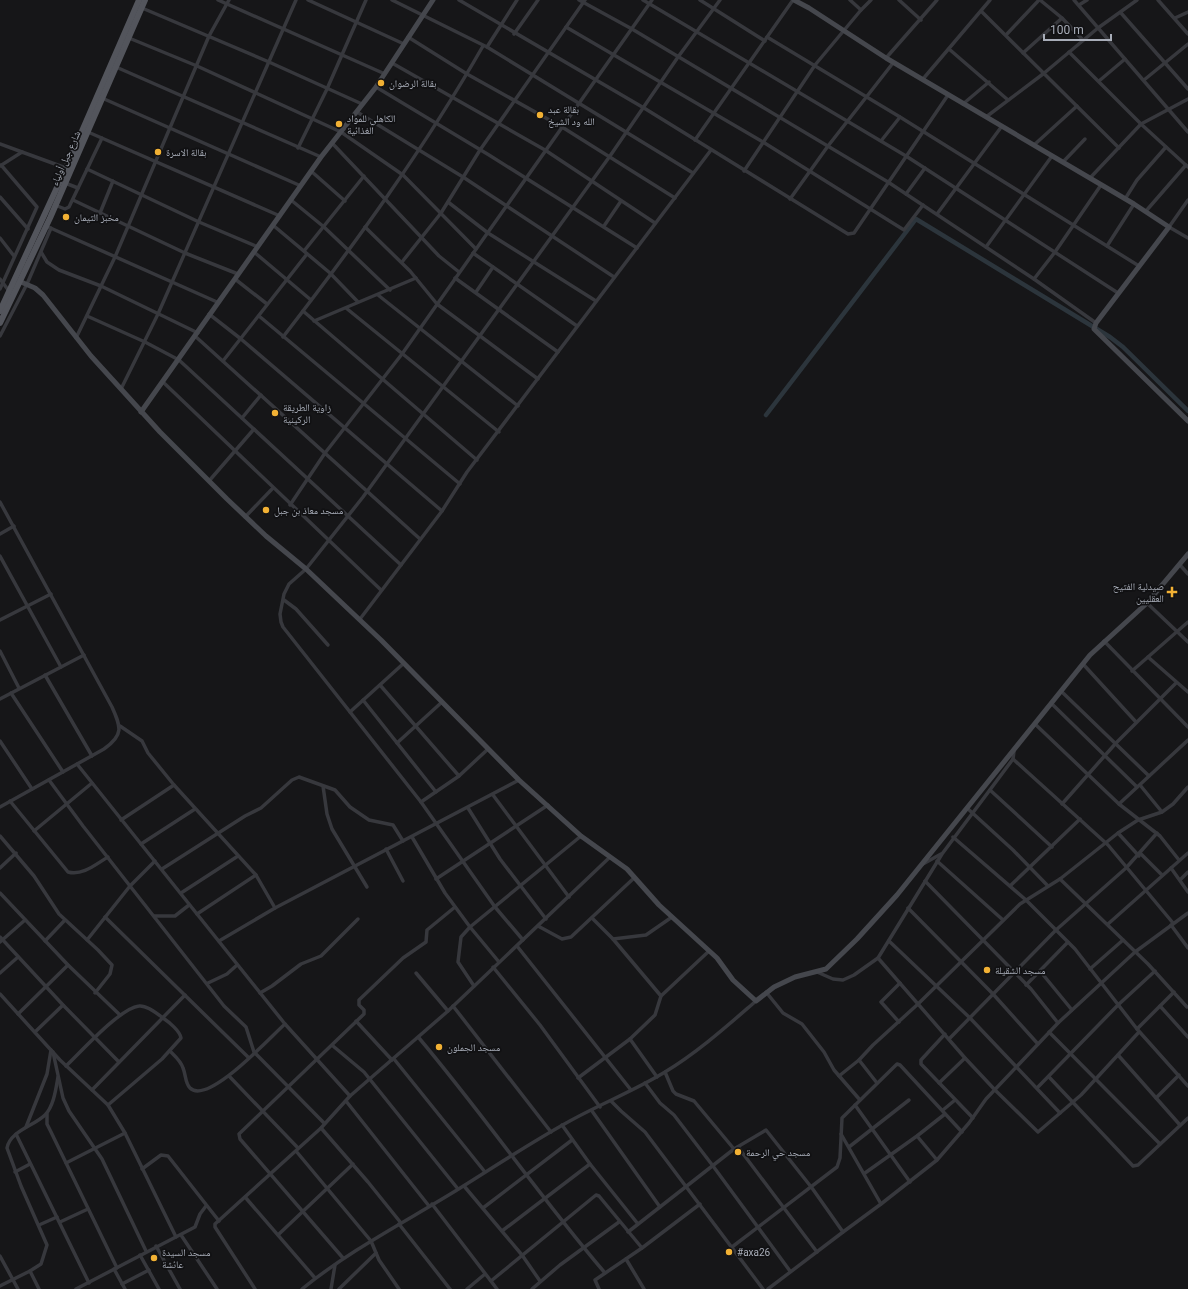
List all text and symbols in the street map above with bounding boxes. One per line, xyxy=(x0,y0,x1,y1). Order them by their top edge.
scale bar xyxy=(1044,16,1111,42)
text: 100 m xyxy=(1050,23,1084,37)
marker: بقالة الرضوان xyxy=(376,78,386,88)
place label: بقالة الرضوان xyxy=(389,78,437,90)
place label: بقالة عبد الله ود الشيخ xyxy=(548,104,595,128)
marker: بقالة عبد الله ود الشيخ xyxy=(535,110,545,120)
place label: الكاهلي للمواد الغذائية xyxy=(347,113,395,136)
marker: الكاهلي للمواد الغذائية xyxy=(334,119,344,129)
street label: شارع جبل أولياء xyxy=(48,128,84,188)
marker: بقالة الاسرة xyxy=(153,147,163,157)
place label: بقالة الاسرة xyxy=(166,147,207,158)
marker: مخبز التيمان xyxy=(61,212,71,222)
place label: مخبز التيمان xyxy=(74,212,119,224)
place label: زاوية الطريقة الركينية xyxy=(283,402,331,425)
marker: زاوية الطريقة الركينية xyxy=(270,408,280,418)
marker: مسجد معاذ بن جبل xyxy=(261,505,271,515)
place label: مسجد معاذ بن جبل xyxy=(274,505,344,517)
place label: صيدلية الفتيح العقليين xyxy=(1113,581,1164,605)
marker: صيدلية الفتيح العقليين xyxy=(1167,587,1177,597)
marker: مسجد الشقيلة xyxy=(982,965,992,975)
place label: مسجد الشقيلة xyxy=(995,965,1046,976)
marker: مسجد الجملون xyxy=(434,1042,444,1052)
place label: مسجد الجملون xyxy=(447,1042,501,1054)
marker: مسجد حي الرحمة xyxy=(733,1147,743,1157)
place label: مسجد حي الرحمة xyxy=(746,1147,811,1161)
place label: مسجد السيدة عائشة xyxy=(162,1247,211,1270)
marker: #axa26 xyxy=(724,1247,734,1257)
place label: #axa26 xyxy=(737,1247,771,1258)
marker: مسجد السيدة عائشة xyxy=(149,1253,159,1263)

